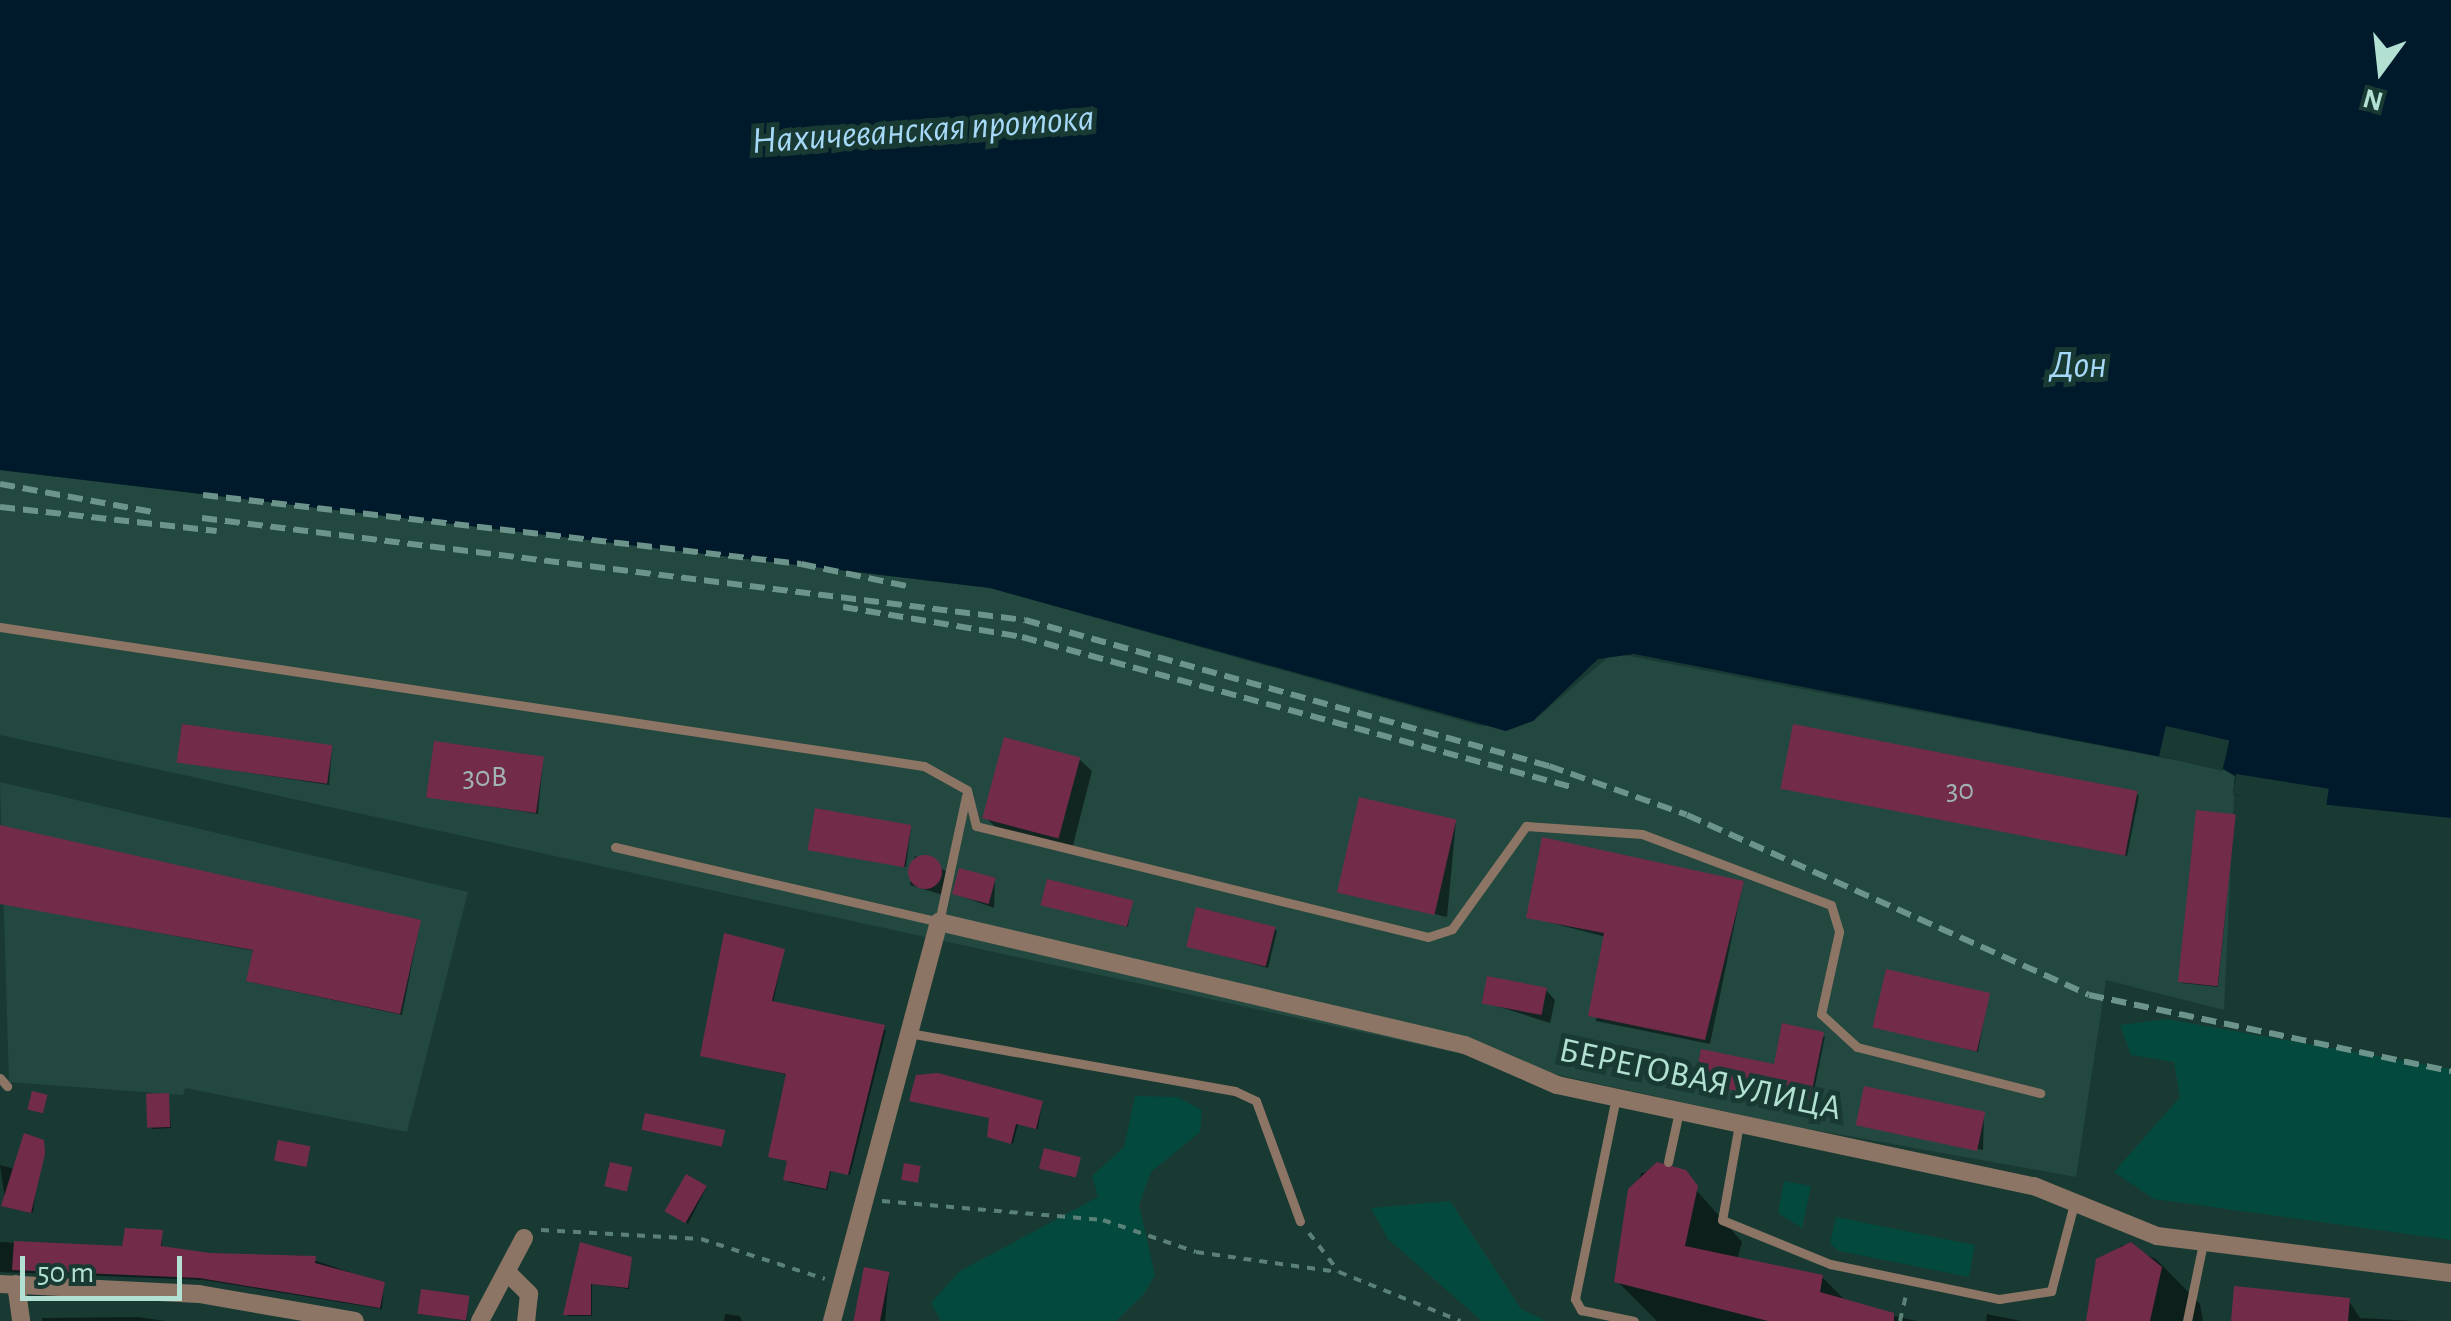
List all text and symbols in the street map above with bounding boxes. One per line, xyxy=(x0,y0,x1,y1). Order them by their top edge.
north arrow xyxy=(2331,20,2431,120)
text: N xyxy=(2360,83,2386,115)
water label: Нахичеванская протока xyxy=(750,96,1096,166)
water label: Дон xyxy=(2049,344,2107,390)
house number: 30В xyxy=(462,759,508,795)
house number: 30 xyxy=(1946,772,1974,808)
street label: БЕРЕГОВАЯ УЛИЦА xyxy=(1555,1030,1845,1130)
scale bar xyxy=(25,1236,188,1298)
text: 50 m xyxy=(37,1258,94,1288)

